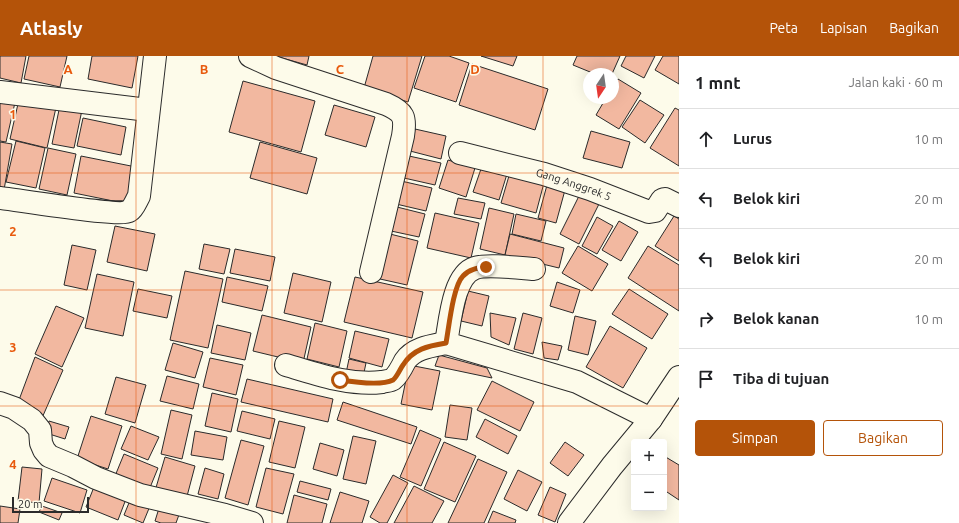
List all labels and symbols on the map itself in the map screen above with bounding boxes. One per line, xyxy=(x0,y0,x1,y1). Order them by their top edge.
text: A xyxy=(63,62,73,76)
text: B xyxy=(200,62,209,76)
text: C xyxy=(336,62,345,76)
text: D xyxy=(470,62,480,76)
north arrow xyxy=(583,68,619,104)
text: 1 xyxy=(9,107,17,121)
street label: Gang Anggrek 5 xyxy=(535,166,613,203)
text: 2 xyxy=(9,224,17,238)
route end xyxy=(477,258,495,276)
text: 3 xyxy=(9,340,17,354)
route start xyxy=(331,371,349,389)
text: 4 xyxy=(9,457,17,471)
scale bar xyxy=(12,495,89,514)

